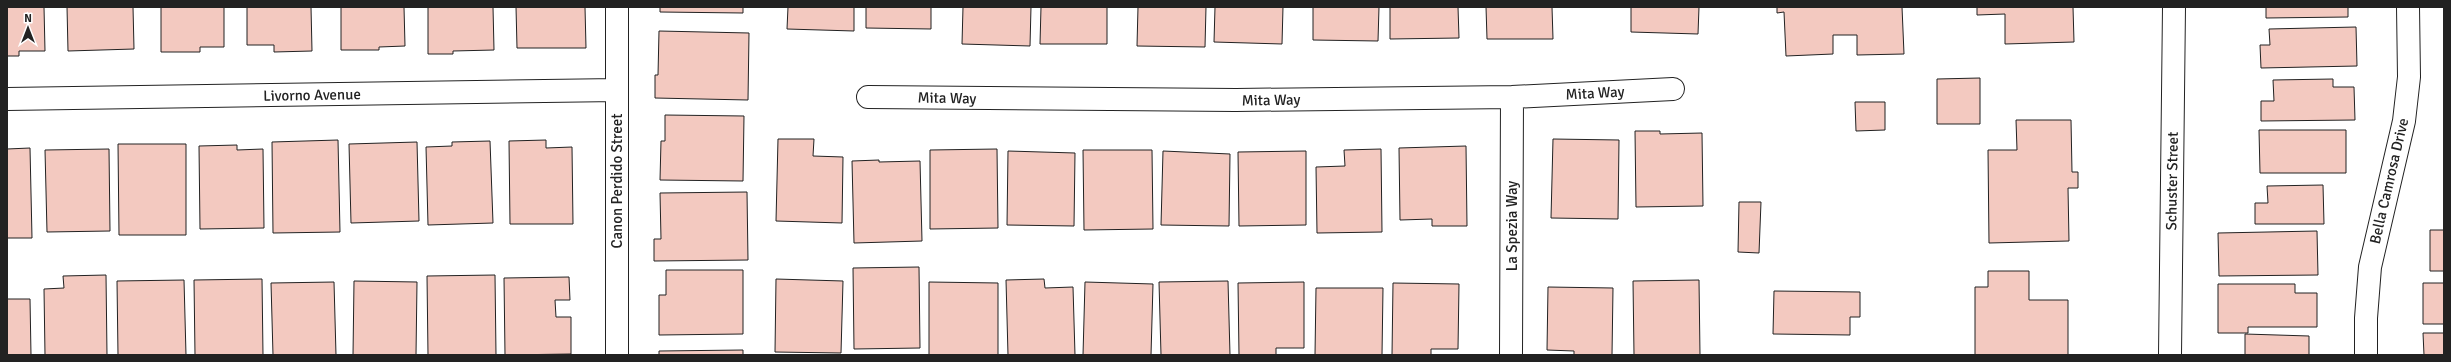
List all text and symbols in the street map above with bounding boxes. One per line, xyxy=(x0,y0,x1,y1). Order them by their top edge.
north arrow xyxy=(8,8,48,48)
text: N xyxy=(24,12,32,25)
street label: Mita Way xyxy=(1565,82,1625,104)
street label: Livorno Avenue xyxy=(263,85,361,105)
street label: Mita Way xyxy=(917,88,977,108)
street label: Mita Way xyxy=(1241,90,1301,110)
street label: Canon Perdido Street xyxy=(608,113,626,249)
street label: Bella Camrosa Drive xyxy=(2366,116,2412,246)
street label: Schuster Street xyxy=(2162,131,2182,231)
street label: La Spezia Way xyxy=(1503,181,1521,271)

